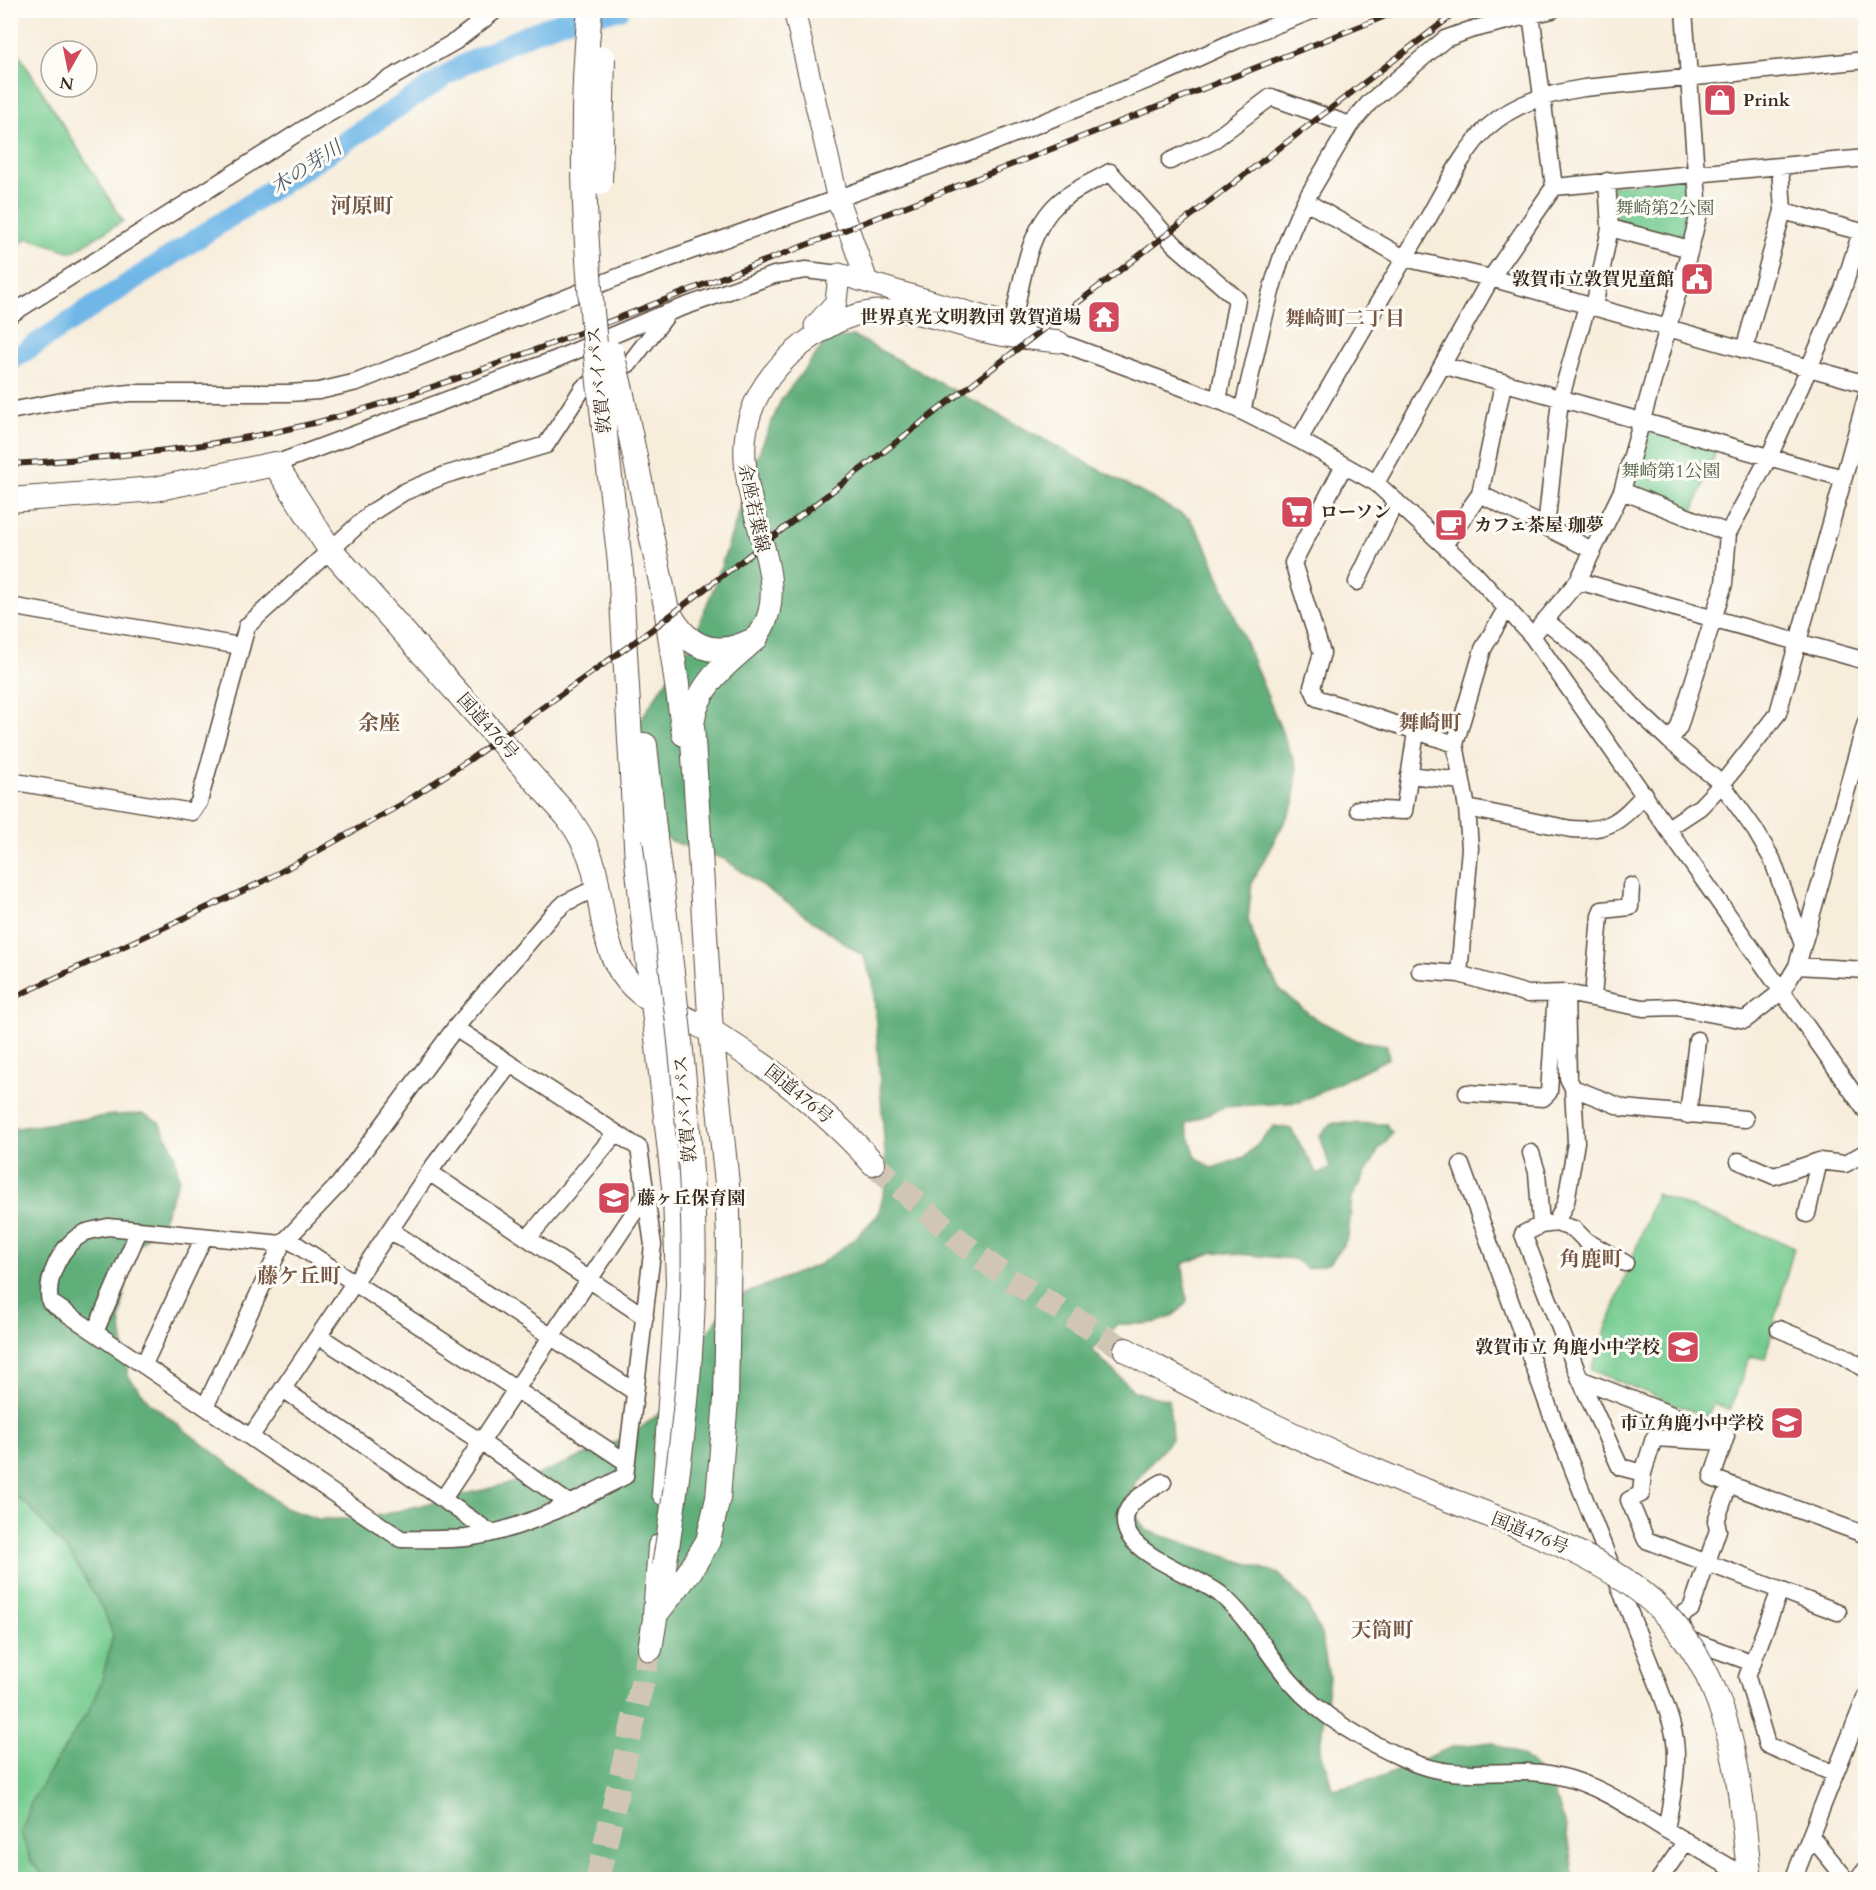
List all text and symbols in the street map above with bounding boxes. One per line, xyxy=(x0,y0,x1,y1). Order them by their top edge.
north arrow xyxy=(39,39,99,99)
text: N xyxy=(58,71,75,95)
shop icon: Prink xyxy=(1702,82,1738,118)
place label: Prink xyxy=(1743,88,1791,113)
water label: 木の芽川 xyxy=(265,133,349,201)
district label: 河原町 xyxy=(331,192,394,221)
park label: 舞崎第2公園 xyxy=(1615,196,1715,221)
public building icon: 敦賀市立敦賀児童館 xyxy=(1679,261,1715,297)
place label: 敦賀市立敦賀児童館 xyxy=(1512,267,1674,292)
temple icon: 世界真光文明教団 敦賀道場 xyxy=(1086,299,1122,335)
place label: 世界真光文明教団 敦賀道場 xyxy=(860,305,1081,330)
district label: 舞崎町二丁目 xyxy=(1285,305,1405,332)
street label: 敦賀バイパス xyxy=(581,325,618,435)
park label: 舞崎第1公園 xyxy=(1621,459,1721,484)
street label: 余座若葉線 xyxy=(732,461,775,555)
supermarket icon: ローソン xyxy=(1279,494,1315,530)
place label: ローソン xyxy=(1320,500,1391,525)
cafe icon: カフェ茶屋 珈夢 xyxy=(1433,507,1469,543)
place label: カフェ茶屋 珈夢 xyxy=(1474,513,1604,538)
street label: 国道476号 xyxy=(451,688,524,765)
district label: 余座 xyxy=(358,709,400,738)
district label: 舞崎町 xyxy=(1399,709,1462,738)
street label: 敦賀バイパス xyxy=(668,1054,703,1164)
street label: 国道476号 xyxy=(759,1059,838,1130)
school or university icon: 藤ヶ丘保育園 xyxy=(596,1180,632,1216)
place label: 藤ヶ丘保育園 xyxy=(637,1186,745,1211)
district label: 角鹿町 xyxy=(1560,1245,1623,1274)
district label: 藤ケ丘町 xyxy=(257,1262,341,1291)
school or university icon: 敦賀市立 角鹿小中学校 xyxy=(1665,1329,1701,1365)
place label: 敦賀市立 角鹿小中学校 xyxy=(1475,1335,1660,1360)
school or university icon: 市立角鹿小中学校 xyxy=(1769,1405,1805,1441)
place label: 市立角鹿小中学校 xyxy=(1620,1411,1764,1436)
street label: 国道476号 xyxy=(1487,1507,1572,1560)
district label: 天筒町 xyxy=(1351,1616,1414,1645)

